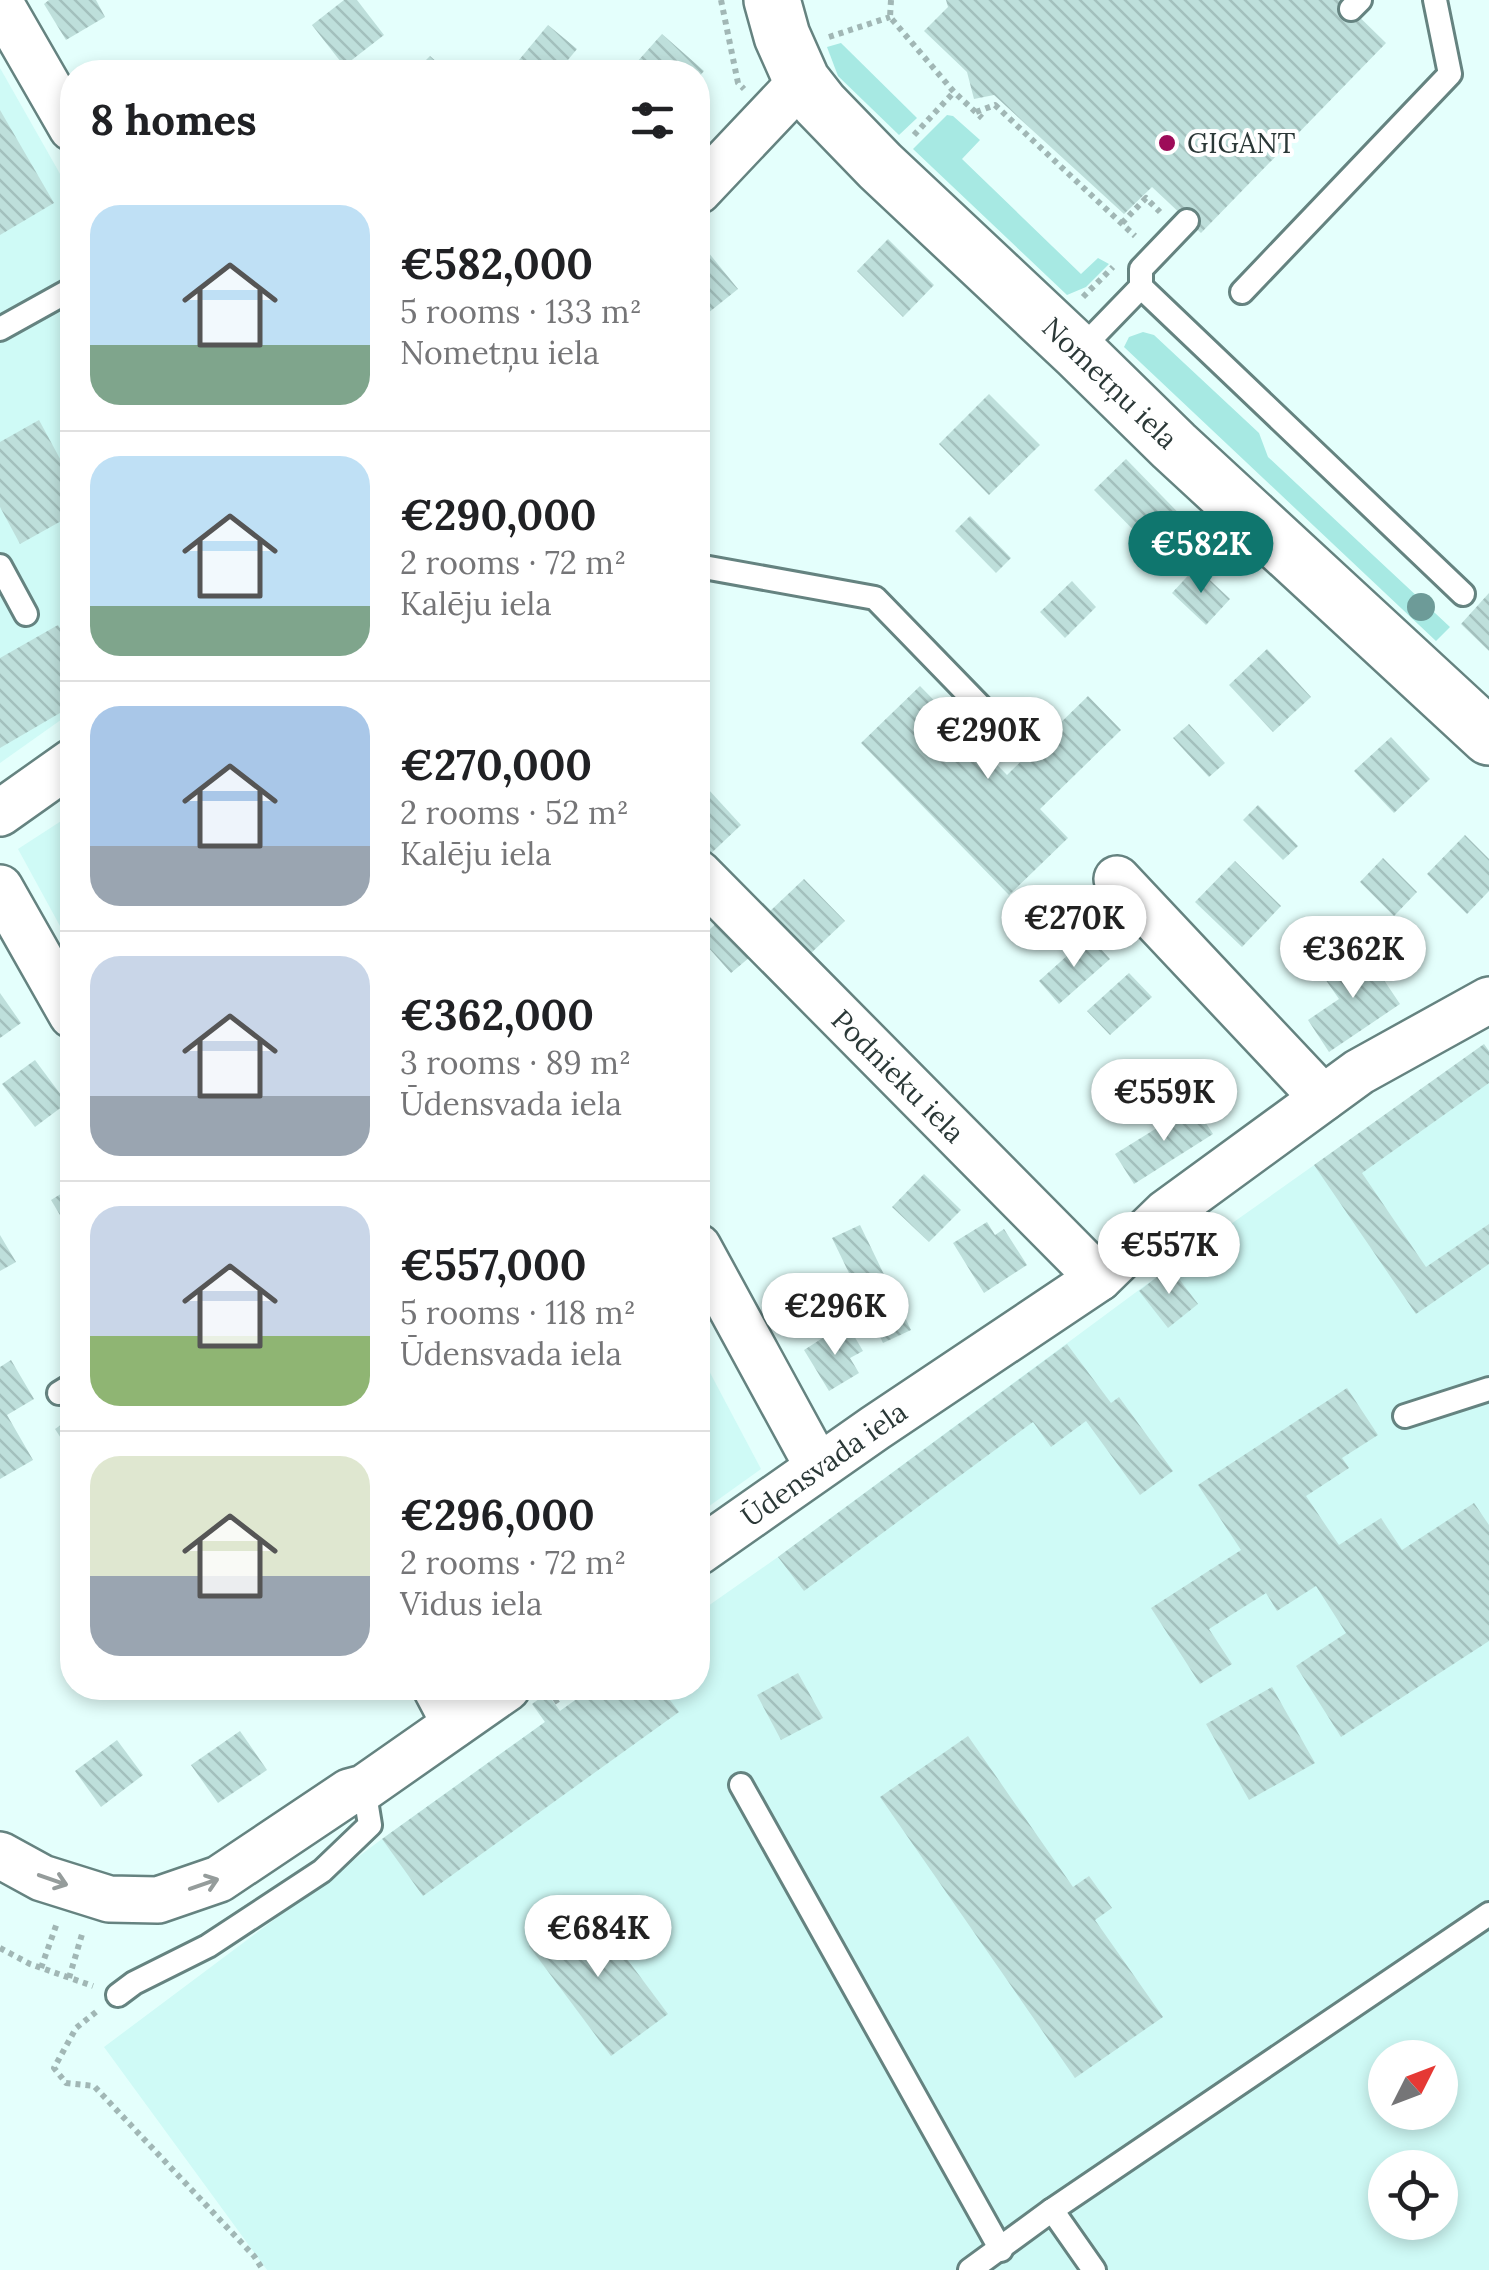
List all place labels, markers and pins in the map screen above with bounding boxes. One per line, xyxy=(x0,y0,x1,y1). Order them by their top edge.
place label: GIGANT xyxy=(1187,125,1296,161)
marker: GIGANT xyxy=(1156,132,1178,154)
pin: €582K xyxy=(1131,511,1271,596)
pin: €290K xyxy=(918,697,1058,782)
pin: €270K xyxy=(1004,885,1144,970)
pin: €362K xyxy=(1283,916,1423,1001)
pin: €559K xyxy=(1094,1059,1234,1144)
pin: €557K xyxy=(1099,1212,1239,1297)
pin: €296K xyxy=(765,1273,905,1358)
pin: €684K xyxy=(528,1895,668,1980)

